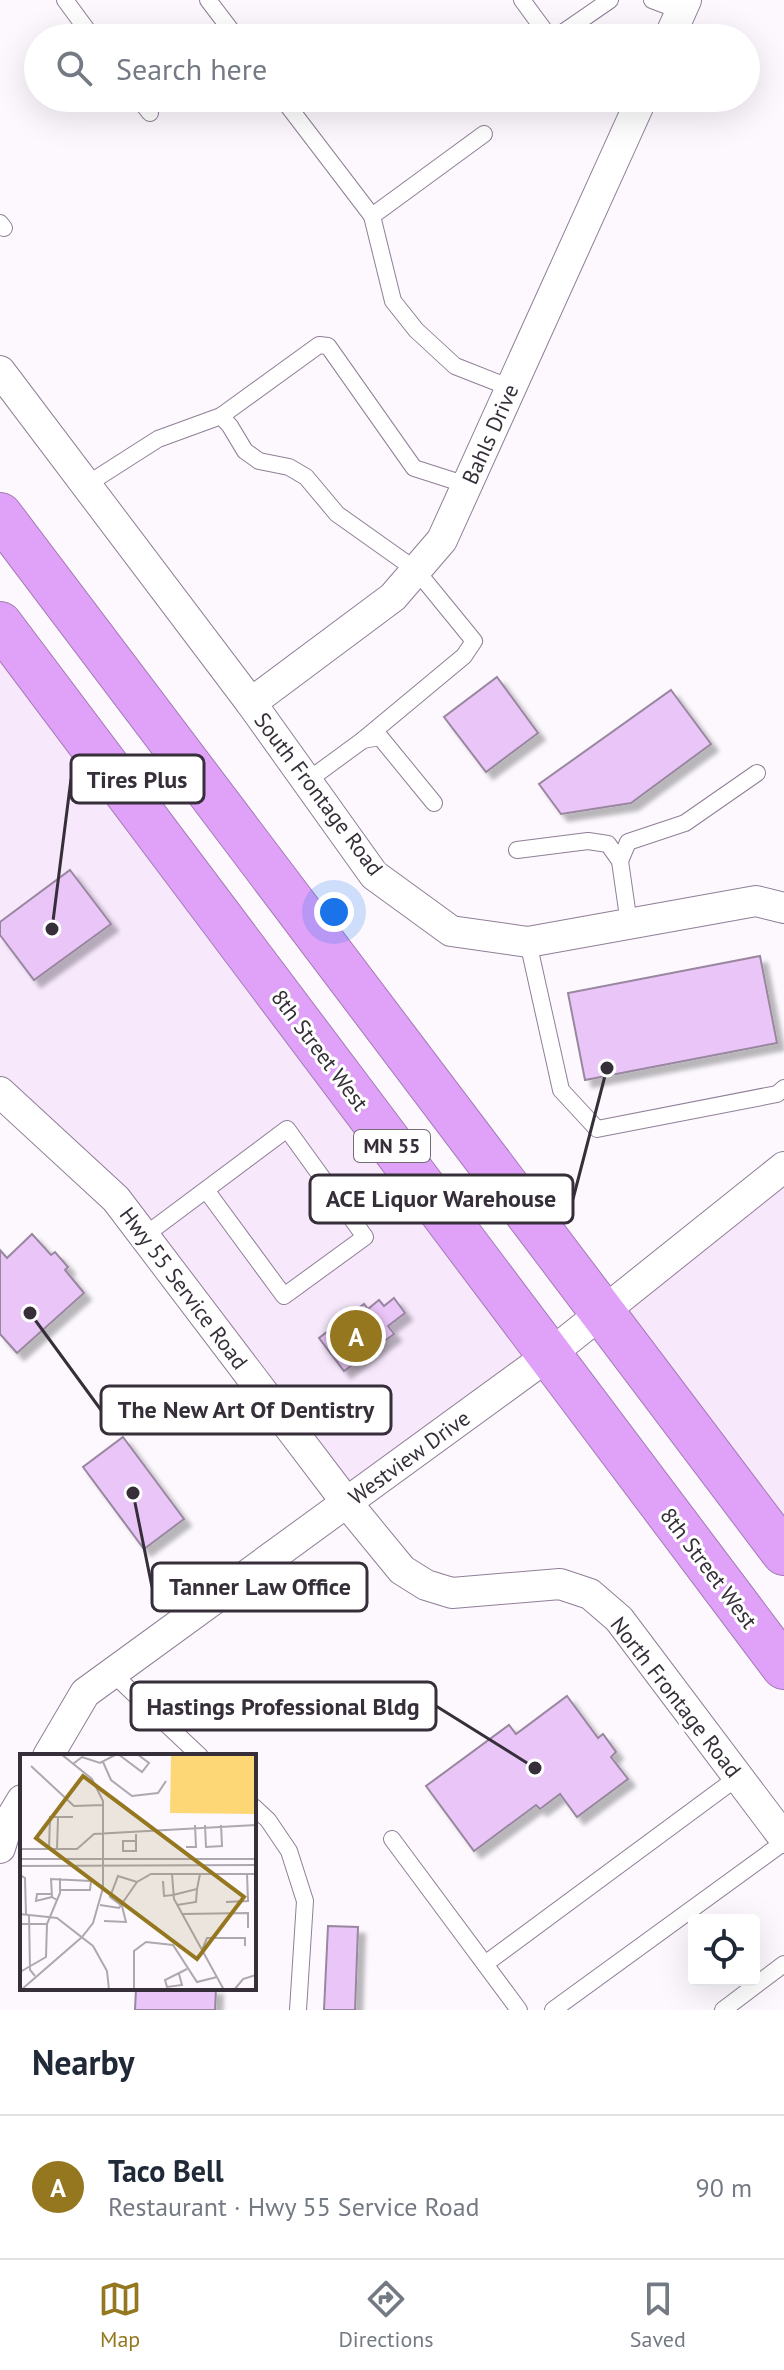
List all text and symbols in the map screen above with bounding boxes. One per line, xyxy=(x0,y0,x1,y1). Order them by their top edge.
search box xyxy=(24,24,760,112)
icon: search xyxy=(52,46,96,90)
text: Search here xyxy=(116,49,267,88)
street label: Bahls Drive xyxy=(456,380,524,488)
street label: South Frontage Road xyxy=(248,707,390,881)
callout: Tires Plus xyxy=(71,755,204,803)
text: Tires Plus xyxy=(87,764,187,795)
your location xyxy=(314,892,354,932)
street label: 8th Street West xyxy=(265,984,375,1116)
road number: MN 55 xyxy=(354,1130,430,1162)
callout: ACE Liquor Warehouse xyxy=(310,1175,573,1223)
text: ACE Liquor Warehouse xyxy=(326,1183,556,1214)
street label: Hwy 55 Service Road xyxy=(114,1201,254,1375)
pin: A xyxy=(330,1306,382,1366)
callout: The New Art Of Dentistry xyxy=(101,1386,391,1434)
text: The New Art Of Dentistry xyxy=(118,1394,375,1425)
street label: Westview Drive xyxy=(343,1404,475,1510)
street label: 8th Street West xyxy=(654,1502,764,1634)
callout: Tanner Law Office xyxy=(152,1563,367,1611)
text: Tanner Law Office xyxy=(169,1571,351,1602)
street label: North Frontage Road xyxy=(604,1611,748,1783)
callout: Hastings Professional Bldg xyxy=(131,1682,436,1730)
text: Hastings Professional Bldg xyxy=(146,1691,420,1722)
inset map xyxy=(20,1754,256,1990)
map controls xyxy=(688,1914,760,1986)
button: locate xyxy=(688,1914,760,1986)
text: Nearby xyxy=(32,2040,134,2084)
text: Taco Bell xyxy=(108,2151,224,2190)
text: A xyxy=(50,2171,66,2204)
text: 90 m xyxy=(696,2171,752,2204)
text: Restaurant · Hwy 55 Service Road xyxy=(108,2190,480,2223)
tab: Map xyxy=(98,2277,142,2353)
tab: Directions xyxy=(338,2277,434,2353)
tab: Saved xyxy=(630,2277,686,2353)

